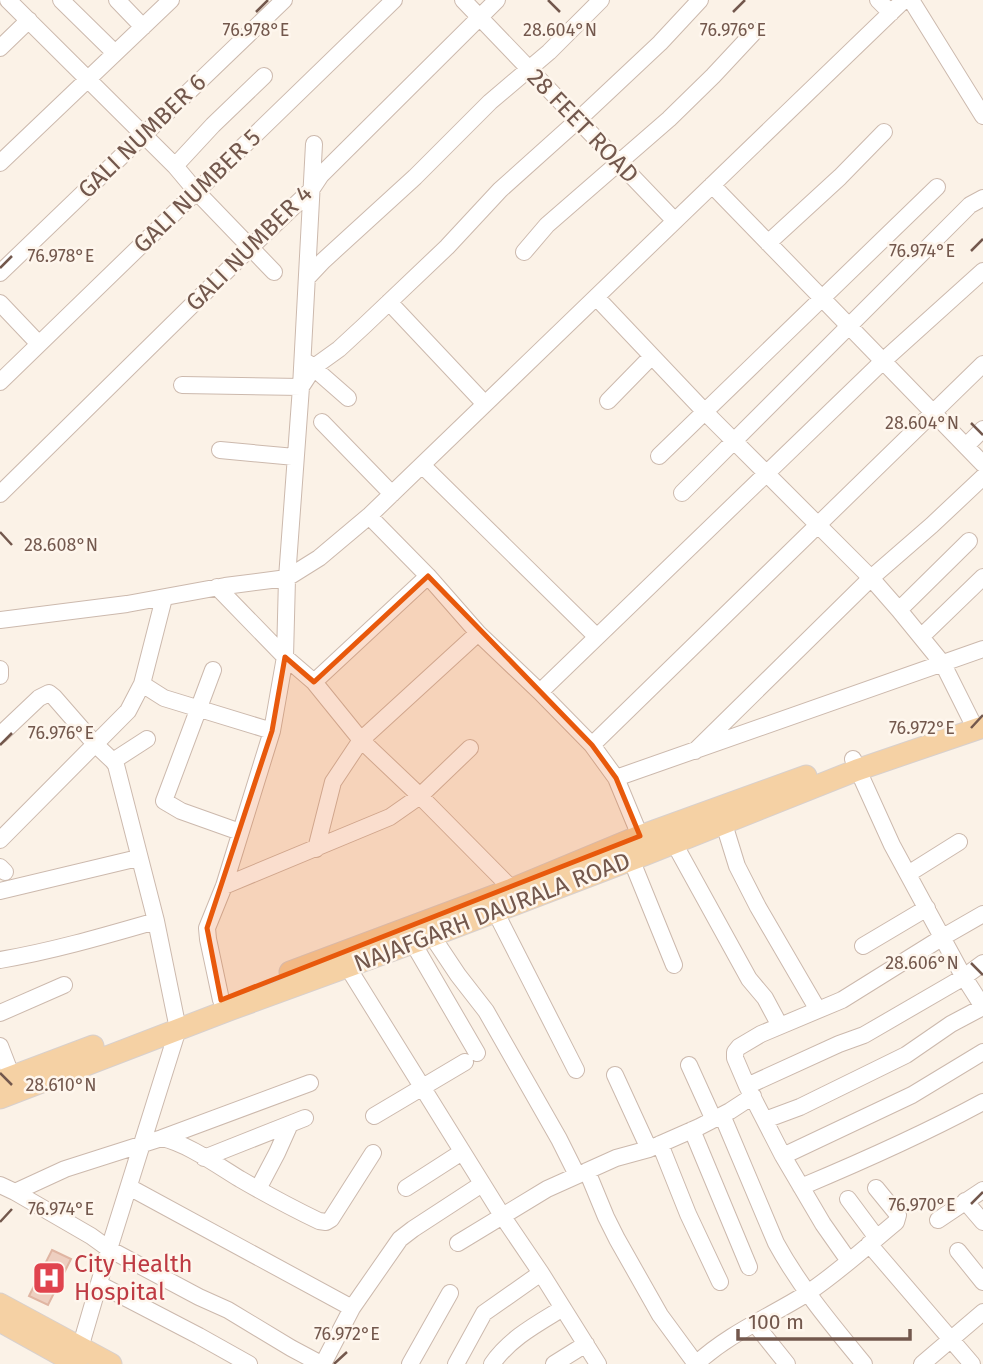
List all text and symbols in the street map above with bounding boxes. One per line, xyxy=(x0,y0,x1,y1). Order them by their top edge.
text: 76.978°E xyxy=(223,19,289,41)
text: 28.604°N xyxy=(523,19,597,41)
text: 76.976°E xyxy=(700,19,766,41)
street label: 28 FEET ROAD xyxy=(522,63,644,189)
street label: GALI NUMBER 6 xyxy=(72,68,212,204)
street label: GALI NUMBER 5 xyxy=(128,123,266,259)
street label: GALI NUMBER 4 xyxy=(180,179,318,317)
text: 76.974°E xyxy=(889,240,955,262)
text: 76.978°E xyxy=(28,245,94,267)
text: 28.604°N xyxy=(885,412,959,434)
text: 28.608°N xyxy=(24,534,98,556)
text: 76.972°E xyxy=(889,717,955,739)
text: 76.976°E xyxy=(28,722,94,744)
street label: NAJAFGARH DAURALA ROAD xyxy=(350,846,634,978)
text: 28.606°N xyxy=(885,952,959,974)
text: 28.610°N xyxy=(25,1074,97,1096)
text: 76.970°E xyxy=(888,1194,956,1216)
text: 76.974°E xyxy=(28,1198,94,1220)
place label: City Health Hospital xyxy=(74,1250,193,1306)
hospital icon: City Health Hospital xyxy=(30,1259,68,1297)
scale bar xyxy=(738,1298,909,1342)
text: 100 m xyxy=(748,1309,804,1335)
text: 76.972°E xyxy=(314,1323,380,1345)

